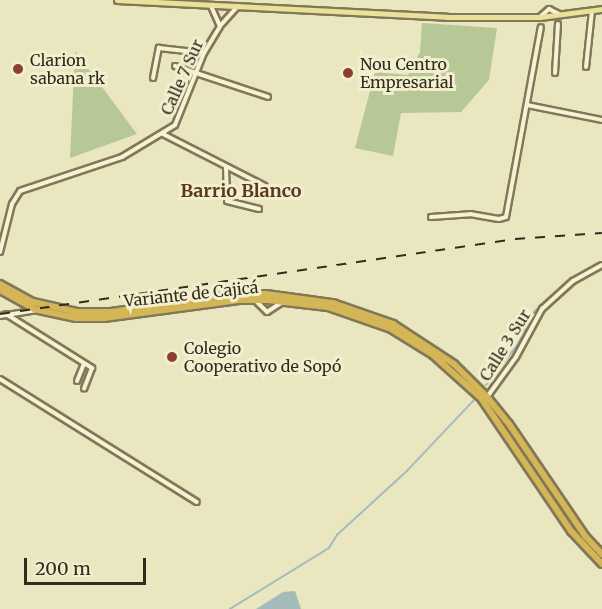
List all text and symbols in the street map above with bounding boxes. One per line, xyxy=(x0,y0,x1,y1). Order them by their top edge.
street label: Calle 7 Sur xyxy=(157,36,207,118)
place label: Clarion sabana rk xyxy=(30,50,105,88)
place label: Nou Centro Empresarial xyxy=(360,54,454,92)
marker: Clarion sabana rk xyxy=(11,62,25,76)
marker: Nou Centro Empresarial xyxy=(341,66,355,80)
district label: Barrio Blanco xyxy=(180,180,302,202)
street label: Variante de Cajicá xyxy=(123,277,259,311)
street label: Calle 3 Sur xyxy=(475,306,535,384)
place label: Colegio Cooperativo de Sopó xyxy=(184,338,341,376)
marker: Colegio Cooperativo de Sopó xyxy=(165,350,179,364)
scale bar xyxy=(27,546,148,584)
text: 200 m xyxy=(35,557,91,580)

